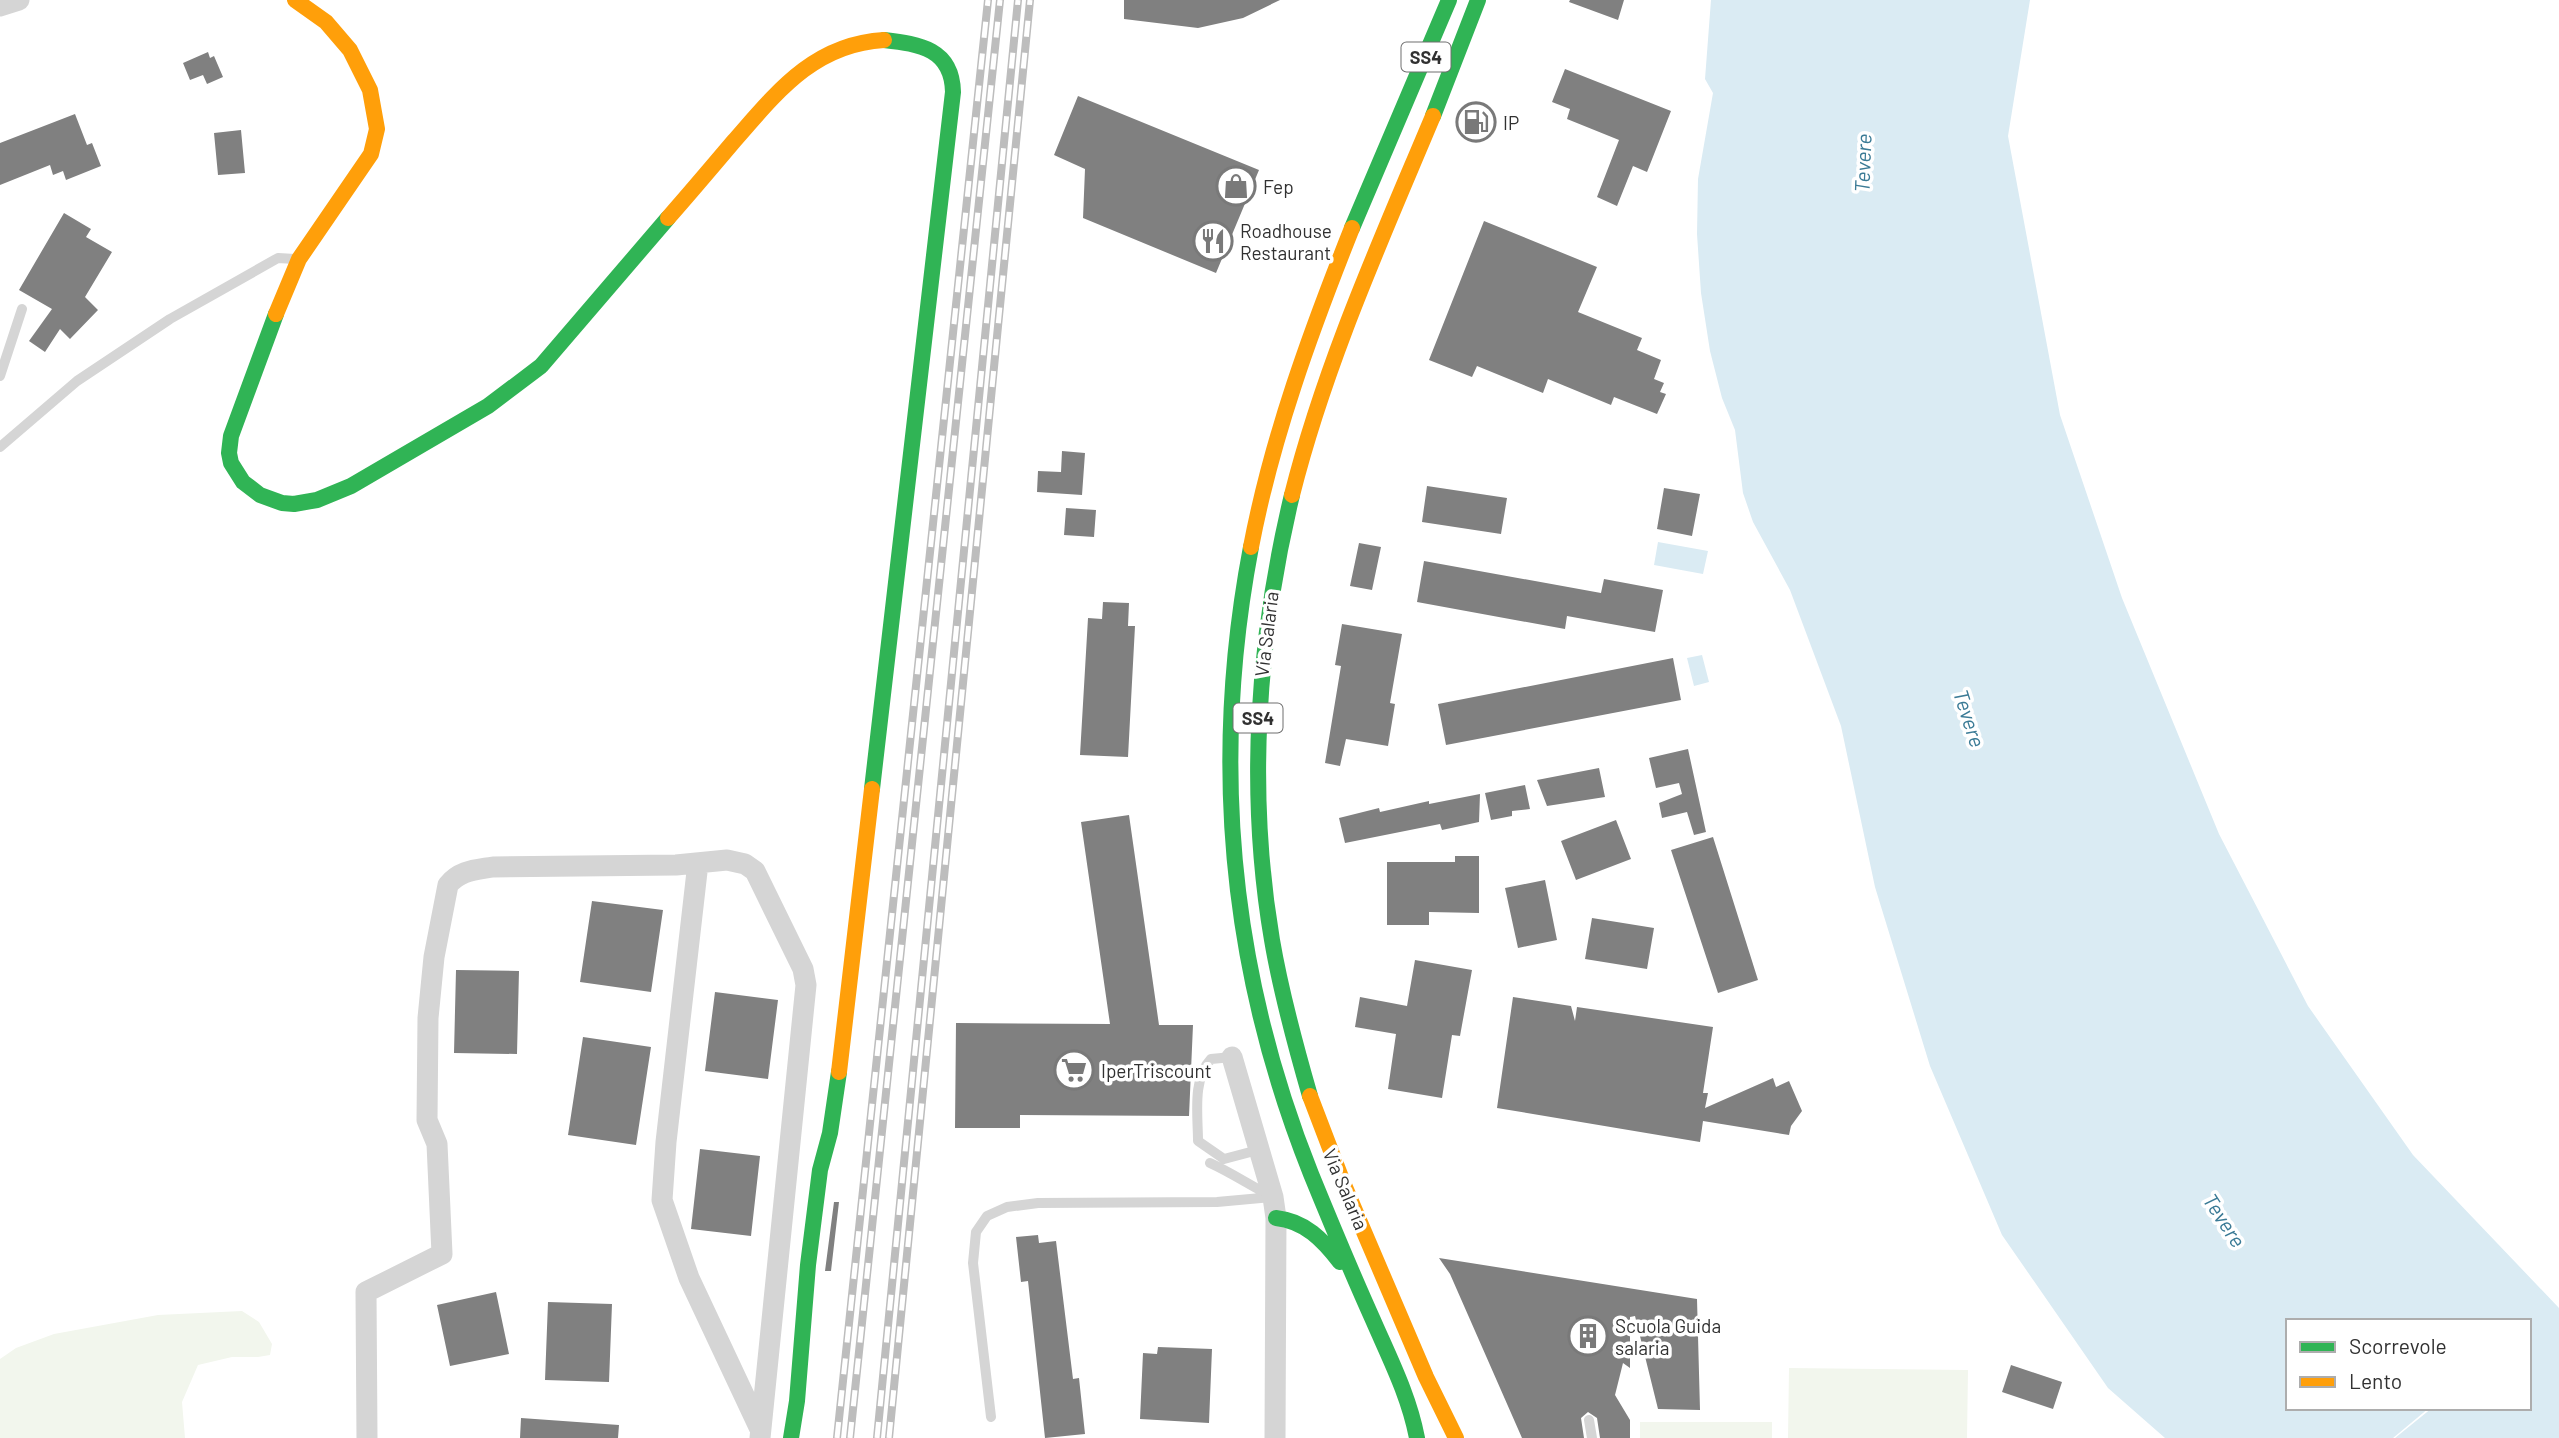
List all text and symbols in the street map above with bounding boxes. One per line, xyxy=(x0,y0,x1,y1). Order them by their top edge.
road number: SS4 xyxy=(1402,42,1450,72)
fuel station icon: IP xyxy=(1455,101,1497,143)
place label: IP xyxy=(1503,111,1519,134)
water label: Tevere xyxy=(1848,133,1876,193)
shop icon: Fep xyxy=(1215,165,1257,207)
place label: Fep xyxy=(1263,175,1294,198)
place label: Roadhouse Restaurant xyxy=(1240,219,1332,264)
restaurant icon: Roadhouse Restaurant xyxy=(1192,220,1234,262)
street label: Via Salaria xyxy=(1249,590,1283,678)
water label: Tevere xyxy=(1949,686,1991,750)
road number: SS4 xyxy=(1234,704,1282,732)
supermarket icon: IperTriscount xyxy=(1053,1049,1095,1091)
place label: IperTriscount xyxy=(1101,1059,1212,1082)
street label: Via Salaria xyxy=(1319,1145,1373,1233)
water label: Tevere xyxy=(2198,1188,2252,1252)
place label: Scuola Guida salaria xyxy=(1615,1314,1721,1359)
building icon: Scuola Guida salaria xyxy=(1567,1315,1609,1357)
legend xyxy=(2286,1319,2531,1410)
text: Scorrevole xyxy=(2349,1333,2447,1358)
text: Lento xyxy=(2349,1368,2402,1393)

